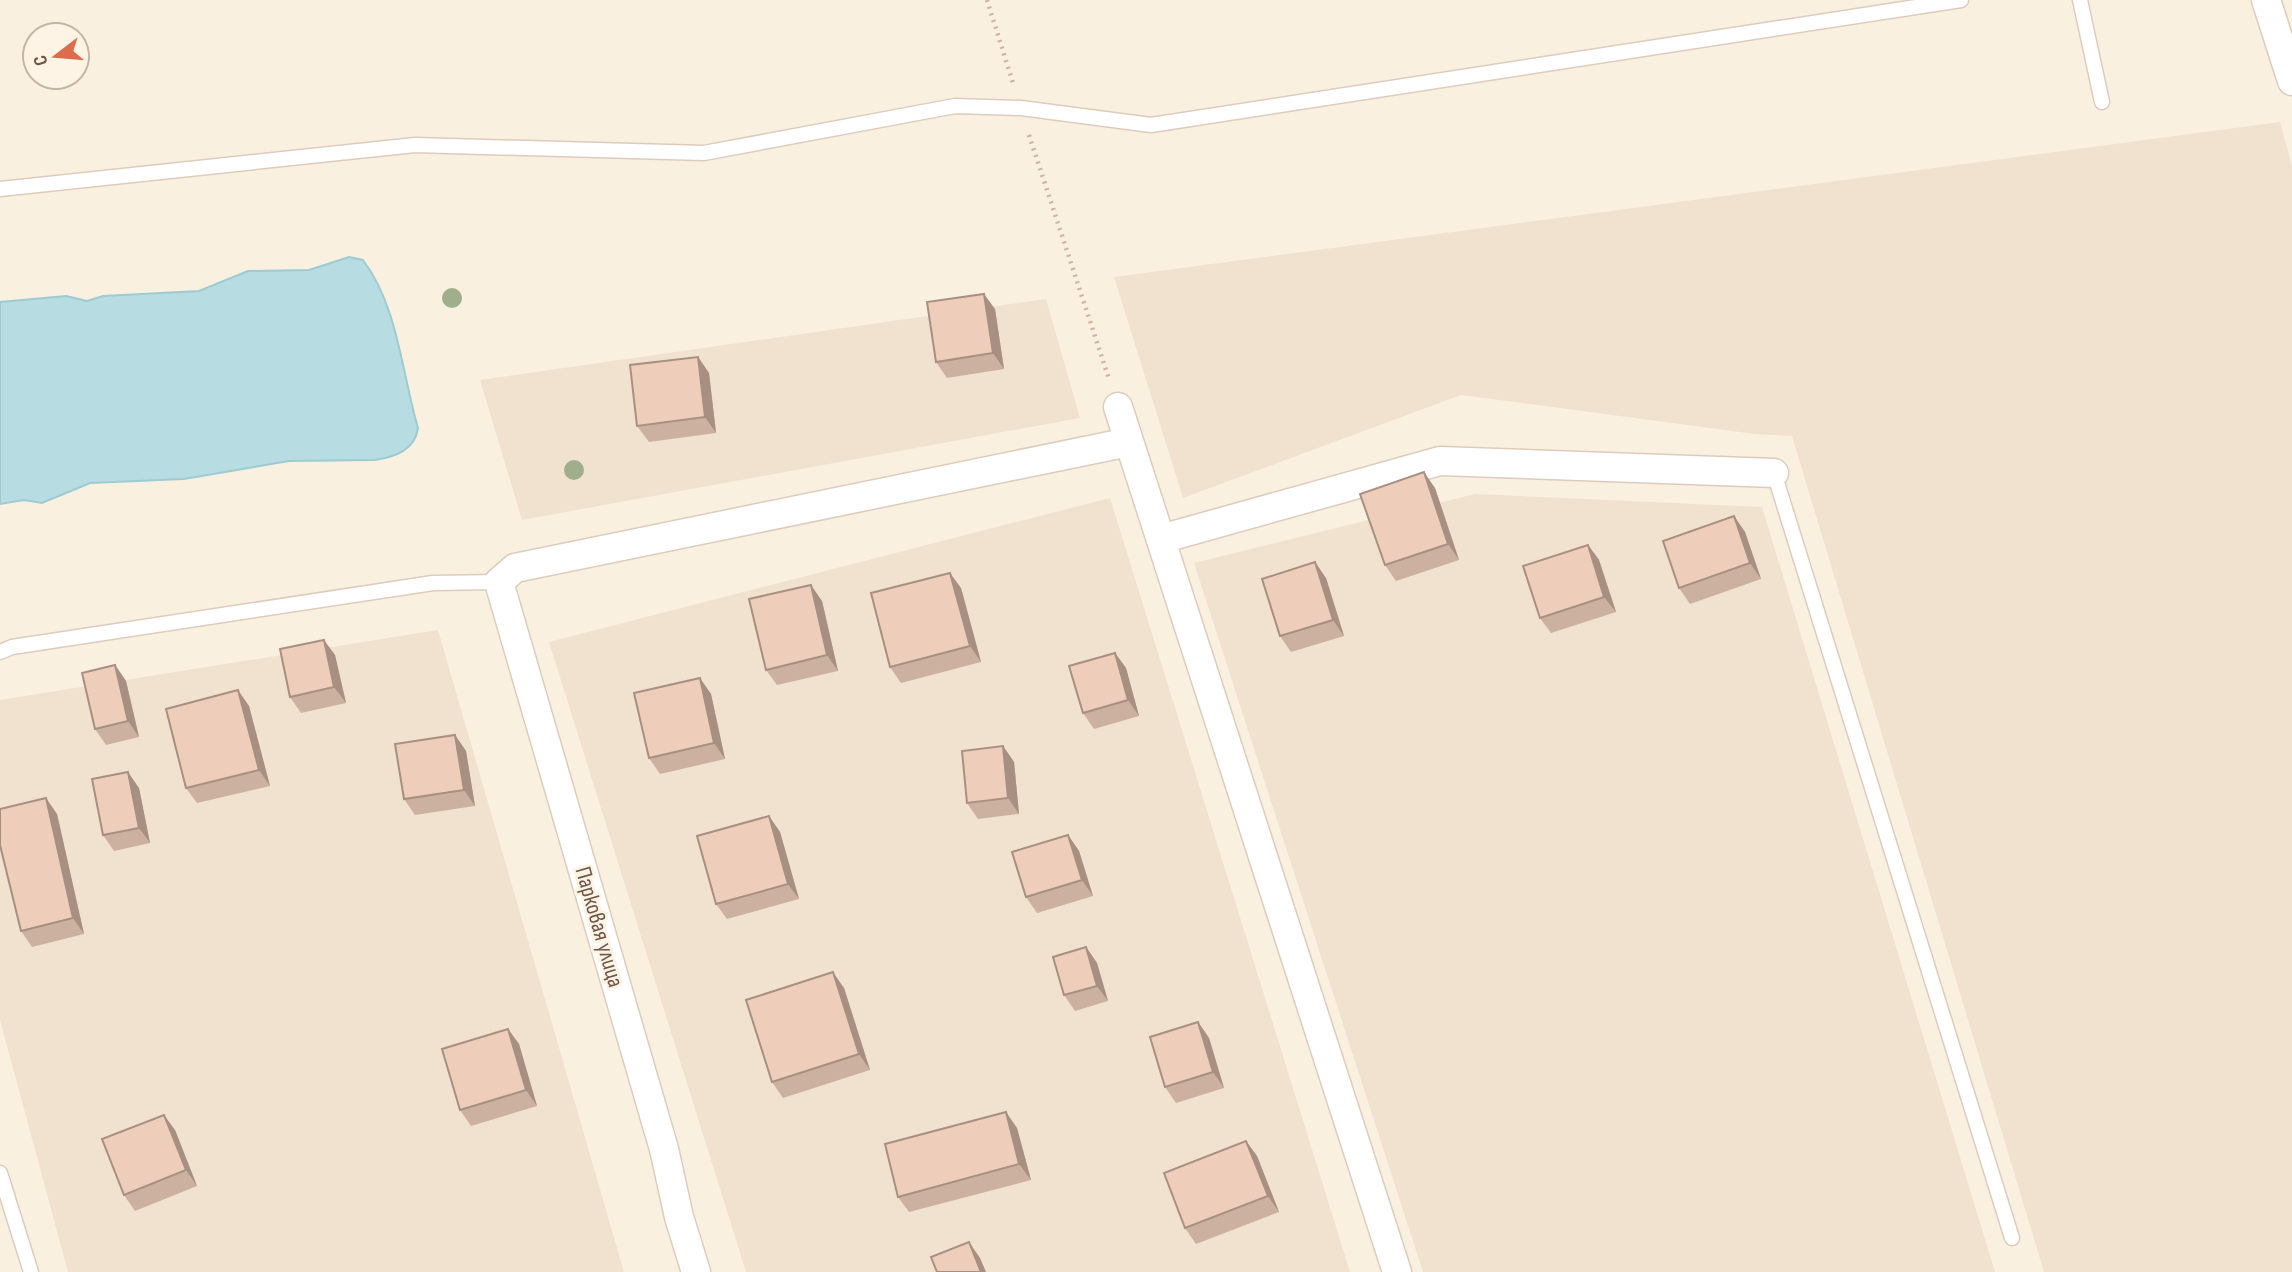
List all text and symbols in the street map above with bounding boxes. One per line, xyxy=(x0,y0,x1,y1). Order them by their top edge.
north arrow xyxy=(21,21,91,91)
text: С xyxy=(29,52,53,68)
street label: Парковая улица xyxy=(568,864,630,990)

